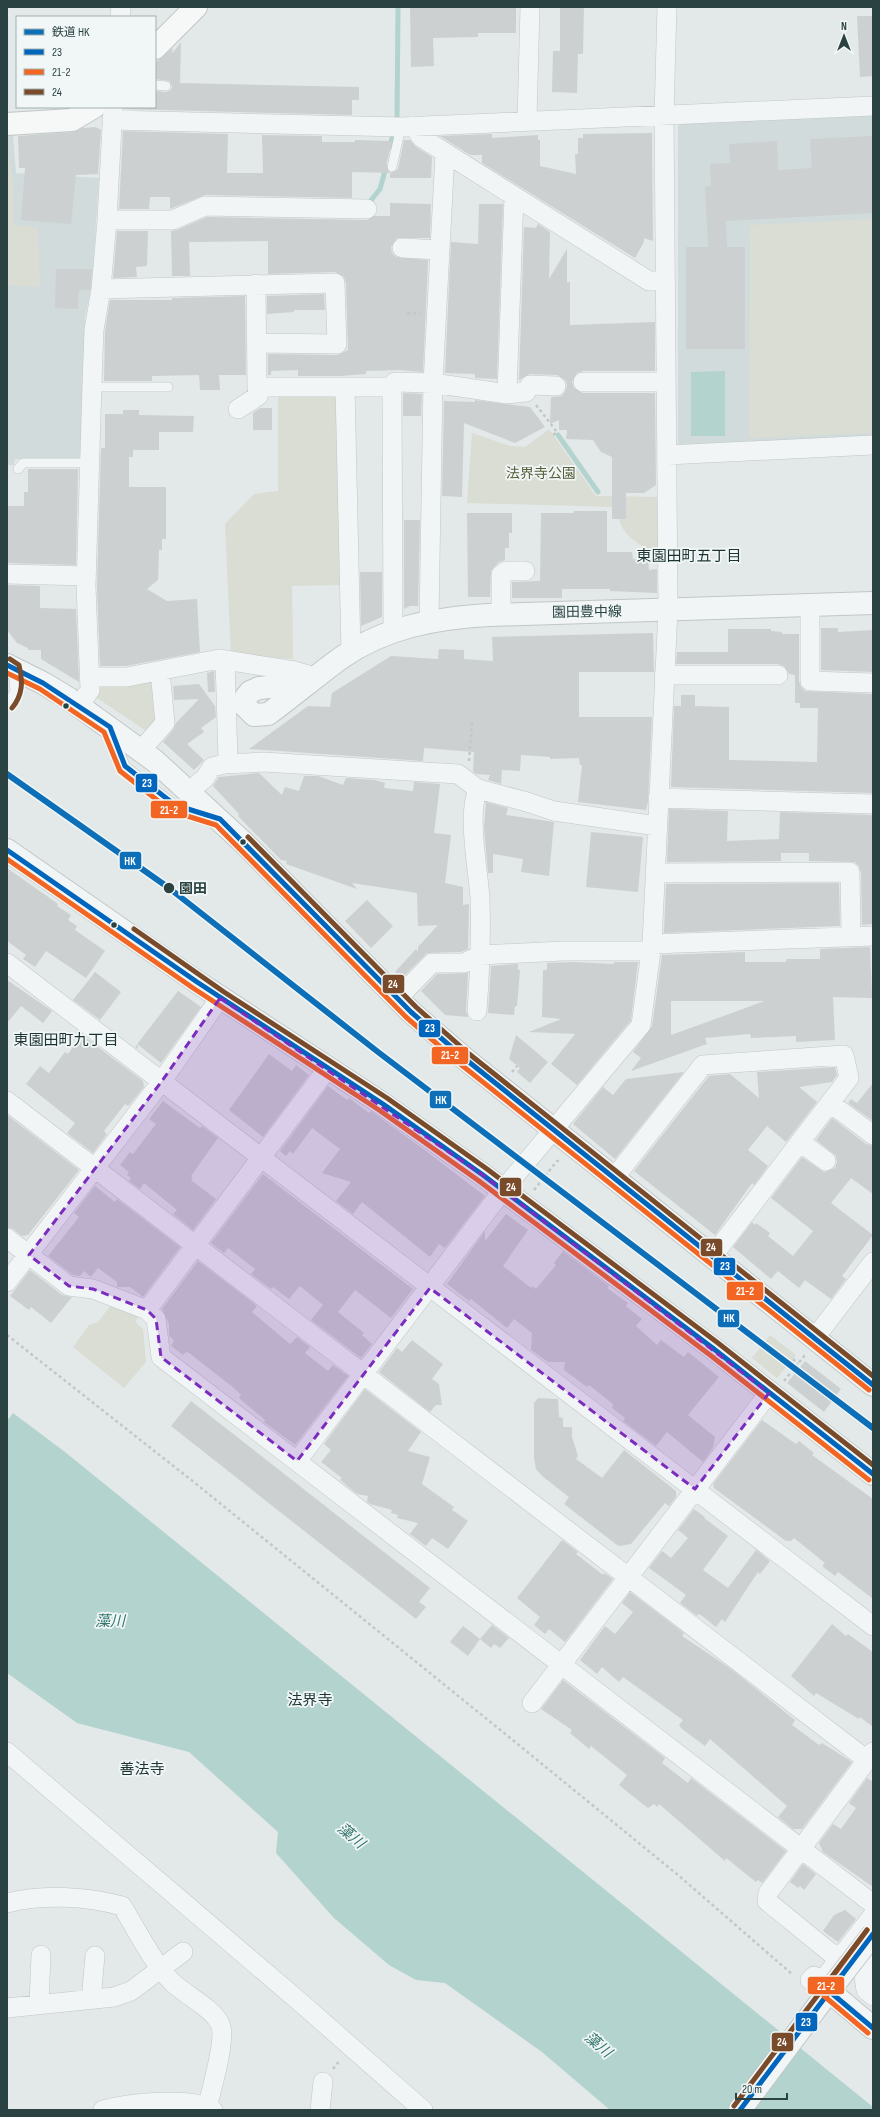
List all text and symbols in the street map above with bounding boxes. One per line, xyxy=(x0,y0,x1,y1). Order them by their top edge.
legend xyxy=(16,16,156,108)
north arrow xyxy=(824,16,864,56)
text: N xyxy=(841,20,847,33)
text: 鉄道 HK xyxy=(52,25,90,40)
text: 23 xyxy=(52,45,62,60)
text: 21-2 xyxy=(52,65,71,80)
text: 24 xyxy=(52,85,62,100)
park label: 法界寺公園 xyxy=(506,465,576,482)
district label: 東園田町五丁目 xyxy=(636,547,742,566)
street label: 園田豊中線 xyxy=(552,603,622,621)
unlabelled marker xyxy=(61,701,71,711)
line badge: 23 xyxy=(135,773,158,793)
text: 23 xyxy=(142,777,152,790)
line badge: 21-2 xyxy=(150,800,188,819)
text: 21-2 xyxy=(160,804,178,817)
unlabelled marker xyxy=(238,837,248,847)
line badge: HK xyxy=(119,851,142,870)
text: HK xyxy=(124,855,136,868)
place label: 園田 xyxy=(179,880,207,897)
marker: 園田 xyxy=(162,881,176,895)
unlabelled marker xyxy=(109,920,119,930)
line badge: 24 xyxy=(382,974,405,994)
text: 24 xyxy=(388,978,398,991)
line badge: 23 xyxy=(418,1019,441,1038)
text: 23 xyxy=(425,1022,435,1035)
district label: 東園田町九丁目 xyxy=(13,1031,119,1050)
line badge: 21-2 xyxy=(431,1046,469,1065)
text: 21-2 xyxy=(441,1049,459,1062)
line badge: HK xyxy=(429,1090,452,1109)
text: HK xyxy=(435,1094,447,1107)
line badge: 24 xyxy=(499,1177,522,1197)
text: 24 xyxy=(506,1181,516,1194)
line badge: 24 xyxy=(700,1238,723,1257)
text: 24 xyxy=(706,1241,716,1254)
line badge: 23 xyxy=(713,1257,736,1276)
text: 23 xyxy=(720,1260,730,1273)
line badge: 21-2 xyxy=(726,1281,764,1301)
text: 21-2 xyxy=(736,1285,754,1298)
line badge: HK xyxy=(717,1309,740,1328)
text: HK xyxy=(723,1312,735,1325)
water label: 藻川 xyxy=(95,1612,127,1631)
district label: 法界寺 xyxy=(287,1691,333,1710)
district label: 善法寺 xyxy=(119,1760,165,1779)
water label: 藻川 xyxy=(333,1819,370,1854)
line badge: 21-2 xyxy=(807,1976,845,1995)
text: 21-2 xyxy=(817,1980,835,1993)
line badge: 23 xyxy=(795,2012,818,2032)
text: 23 xyxy=(801,2016,811,2029)
water label: 藻川 xyxy=(580,2028,617,2063)
line badge: 24 xyxy=(771,2032,794,2052)
text: 24 xyxy=(777,2036,787,2049)
scale bar xyxy=(736,2075,787,2101)
text: 20 m xyxy=(742,2082,762,2097)

